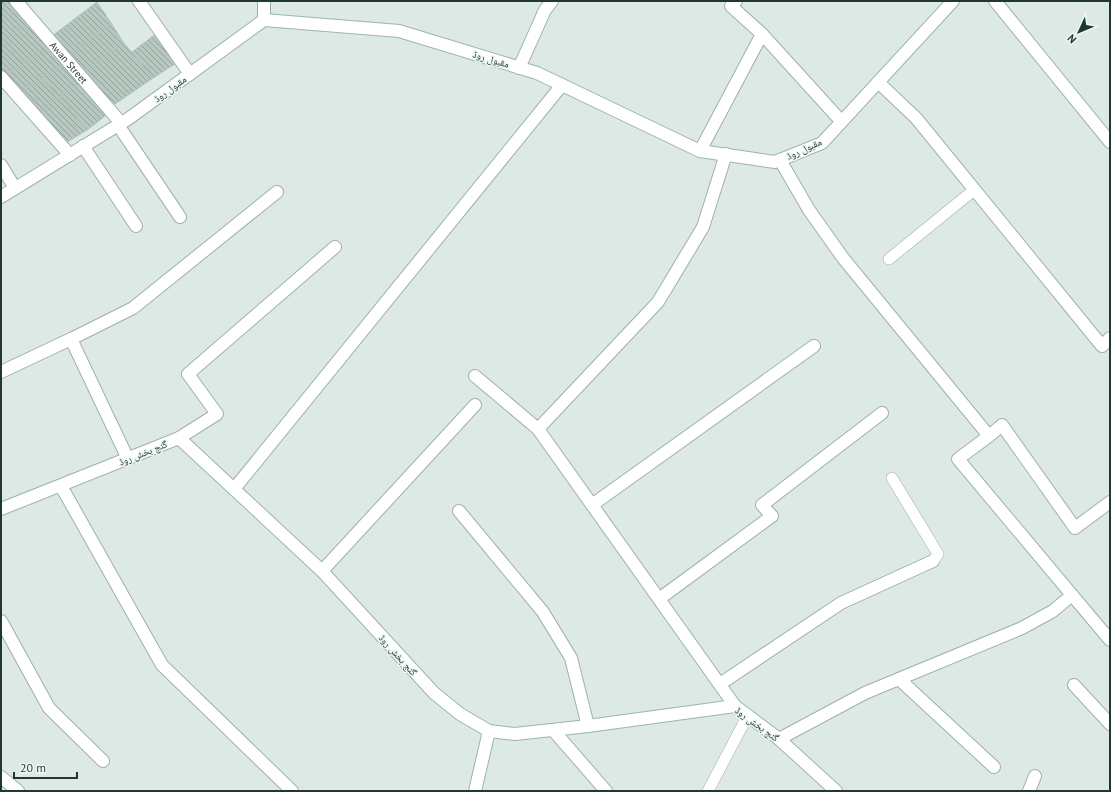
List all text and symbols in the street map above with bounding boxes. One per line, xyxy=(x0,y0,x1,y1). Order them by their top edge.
north arrow xyxy=(1059,12,1099,52)
text: N xyxy=(1064,31,1079,46)
street label: Awan Street xyxy=(47,39,91,87)
street label: مقبول روڈ xyxy=(471,47,511,71)
street label: مقبول روڈ xyxy=(151,73,189,105)
street label: مقبول روڈ xyxy=(784,135,824,163)
street label: گنج بخش روڈ xyxy=(117,437,170,469)
street label: گنج بخش روڈ xyxy=(376,632,420,679)
street label: گنج بخش روڈ xyxy=(732,704,782,745)
scale bar xyxy=(14,754,77,780)
text: 20 m xyxy=(20,760,46,775)

